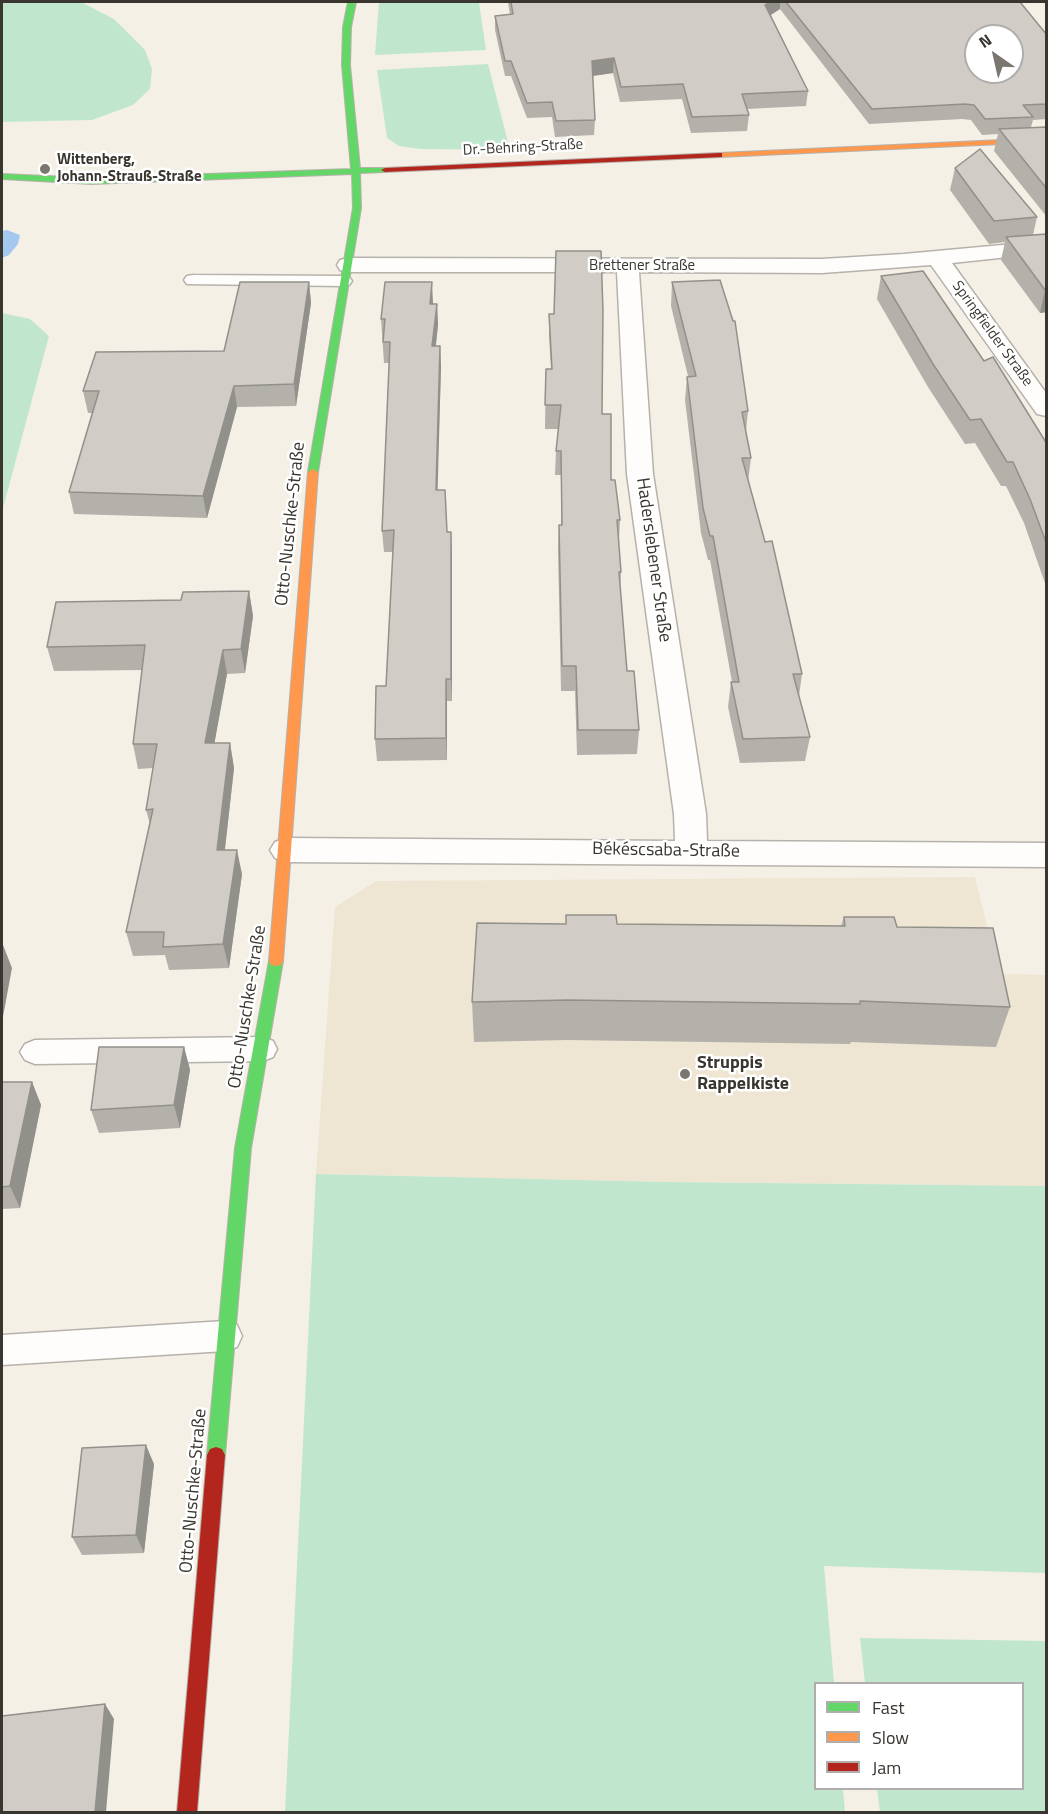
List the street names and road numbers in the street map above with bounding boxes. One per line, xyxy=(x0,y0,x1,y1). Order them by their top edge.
street label: Dr.-Behring-Straße xyxy=(462,136,584,160)
street label: Brettener Straße xyxy=(589,257,695,275)
street label: Springfielder Straße xyxy=(948,278,1036,390)
street label: Otto-Nuschke-Straße xyxy=(272,441,310,607)
street label: Haderslebener Straße xyxy=(631,476,675,644)
street label: Békéscsaba-Straße xyxy=(592,839,740,863)
street label: Otto-Nuschke-Straße xyxy=(224,924,272,1090)
street label: Otto-Nuschke-Straße xyxy=(176,1408,212,1574)

